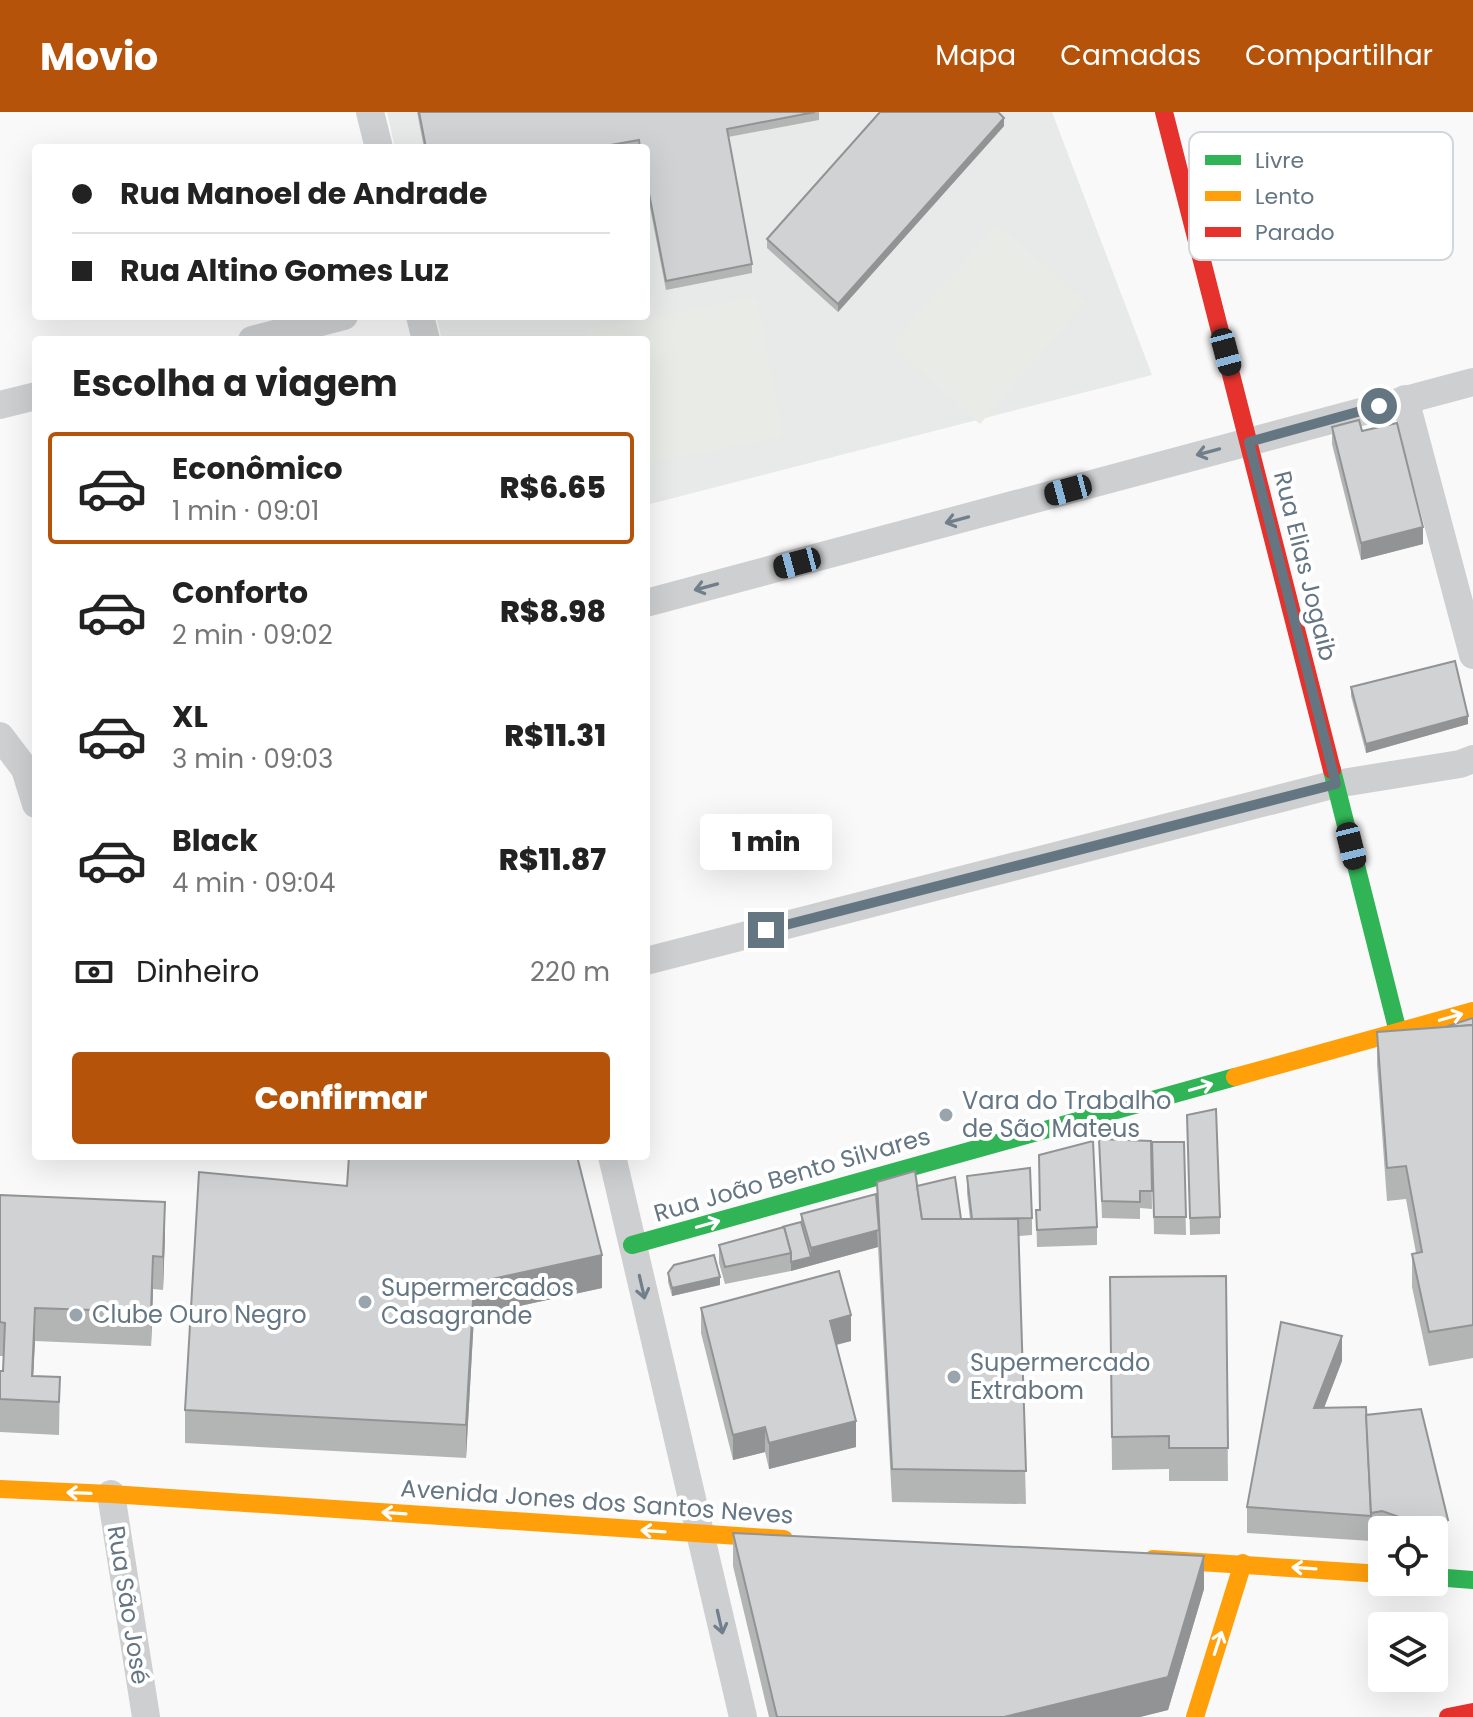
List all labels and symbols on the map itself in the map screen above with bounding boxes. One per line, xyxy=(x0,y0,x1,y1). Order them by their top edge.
legend xyxy=(1189,132,1453,260)
text: Livre xyxy=(1255,145,1304,176)
text: Lento xyxy=(1255,181,1314,212)
text: Parado xyxy=(1255,217,1335,248)
car xyxy=(1208,326,1244,378)
route start xyxy=(1361,388,1397,424)
one-way arrow xyxy=(1196,446,1222,461)
street label: Rua Elias Jogaib xyxy=(1266,468,1345,664)
car xyxy=(1042,472,1094,508)
one-way arrow xyxy=(945,513,971,528)
car xyxy=(771,545,823,581)
one-way arrow xyxy=(694,580,719,595)
callout: 1 min xyxy=(700,814,832,870)
car xyxy=(1334,820,1368,872)
route end xyxy=(748,912,784,948)
one-way arrow xyxy=(1438,1009,1464,1024)
one-way arrow xyxy=(1187,1078,1213,1093)
place label: Vara do Trabalho de São Mateus xyxy=(962,1084,1171,1145)
marker: Vara do Trabalho de São Mateus xyxy=(937,1106,955,1124)
street label: Rua João Bento Silvares xyxy=(650,1119,934,1230)
one-way arrow xyxy=(694,1216,720,1231)
place label: Supermercados Casagrande xyxy=(381,1271,574,1332)
one-way arrow xyxy=(635,1273,650,1299)
marker: Supermercados Casagrande xyxy=(356,1293,374,1311)
place label: Clube Ouro Negro xyxy=(92,1298,307,1331)
marker: Clube Ouro Negro xyxy=(67,1306,85,1324)
place label: Supermercado Extrabom xyxy=(970,1346,1150,1407)
marker: Supermercado Extrabom xyxy=(945,1368,963,1386)
street label: Avenida Jones dos Santos Neves xyxy=(399,1471,795,1532)
one-way arrow xyxy=(66,1485,93,1500)
one-way arrow xyxy=(381,1505,408,1520)
street label: Rua São José xyxy=(100,1523,157,1687)
one-way arrow xyxy=(640,1523,667,1538)
one-way arrow xyxy=(1291,1560,1318,1575)
one-way arrow xyxy=(714,1608,729,1634)
one-way arrow xyxy=(1211,1630,1226,1656)

